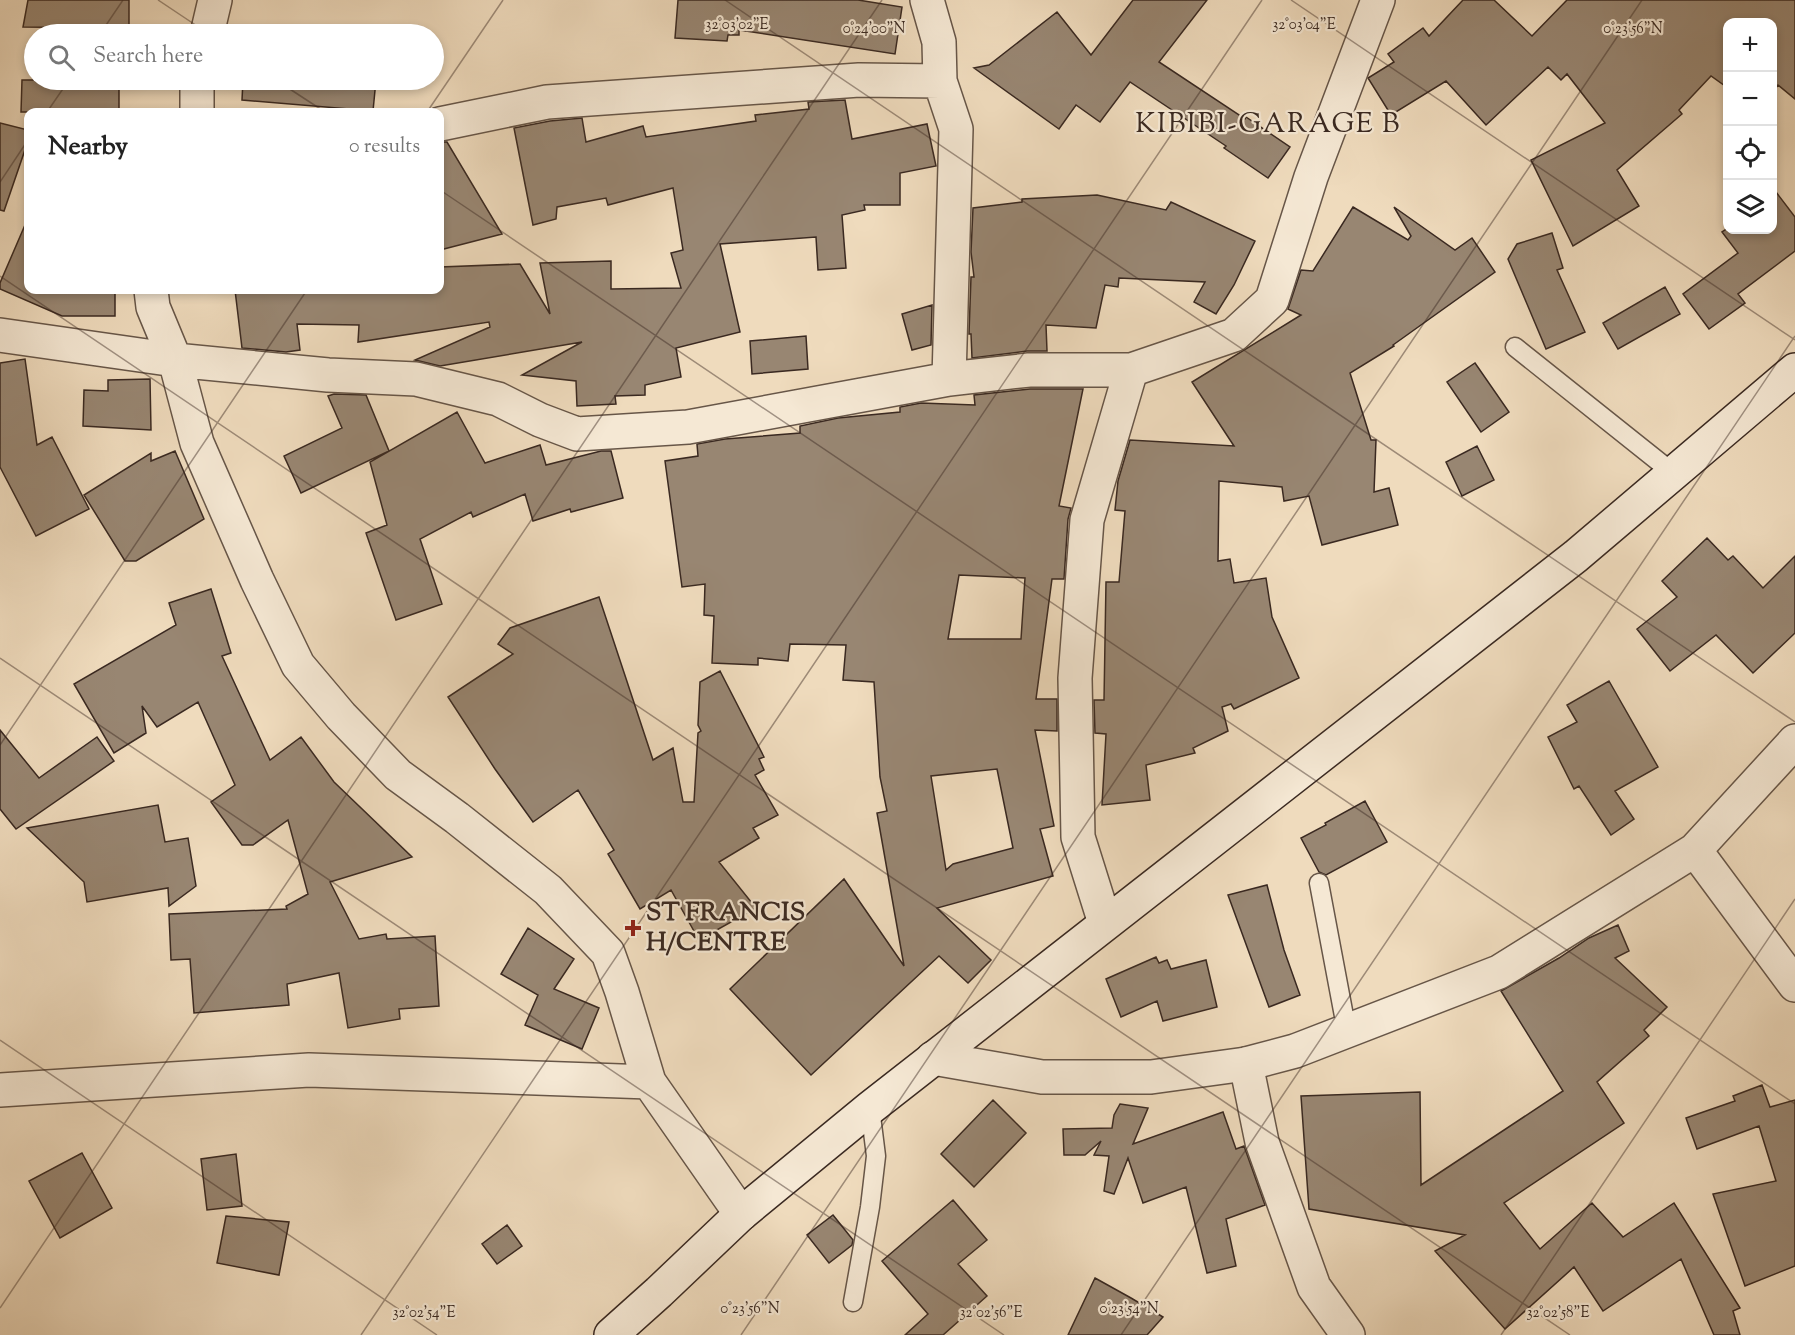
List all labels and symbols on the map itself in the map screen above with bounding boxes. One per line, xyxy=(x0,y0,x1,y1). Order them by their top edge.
text: 32°03'02"E xyxy=(705,15,769,36)
text: 32°03'04"E xyxy=(1272,15,1336,36)
text: 0°24'00"N xyxy=(843,19,905,40)
text: 0°23'56"N xyxy=(1603,19,1663,40)
district label: KIBIBI-GARAGE B xyxy=(1135,105,1401,145)
place label: ST FRANCIS H/CENTRE xyxy=(646,895,805,962)
marker: ST FRANCIS H/CENTRE xyxy=(624,919,642,937)
text: 0°23'56"N xyxy=(720,1299,780,1320)
text: 0°23'54"N xyxy=(1099,1299,1159,1320)
text: 32°02'54"E xyxy=(393,1303,455,1324)
text: 32°02'56"E xyxy=(960,1303,1022,1324)
text: 32°02'58"E xyxy=(1527,1303,1589,1324)

